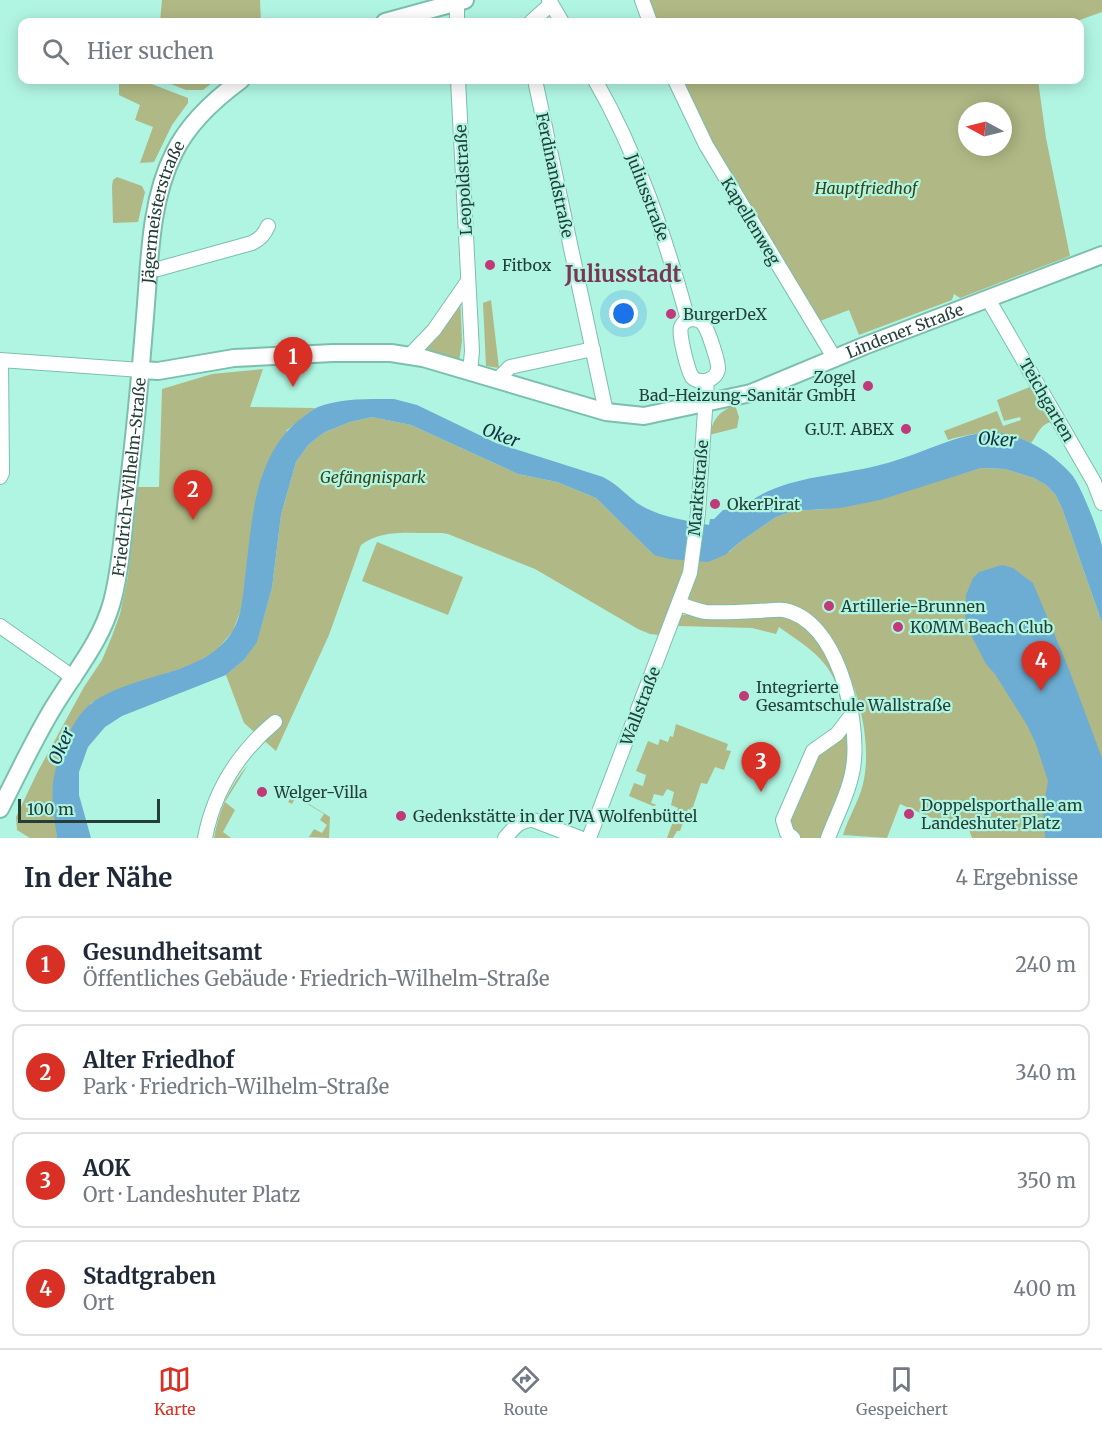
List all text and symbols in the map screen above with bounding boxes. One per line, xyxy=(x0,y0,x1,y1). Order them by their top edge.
search box xyxy=(18,18,1084,84)
icon: search xyxy=(39,35,72,68)
text: Hier suchen xyxy=(87,37,214,65)
north arrow xyxy=(958,102,1012,156)
street label: Ferdinandstraße xyxy=(532,111,578,239)
street label: Leopoldstraße xyxy=(450,124,476,236)
street label: Jägermeisterstraße xyxy=(137,137,189,285)
street label: Juliusstraße xyxy=(622,150,674,243)
street label: Kapellenweg xyxy=(717,174,785,269)
park label: Hauptfriedhof xyxy=(814,178,919,198)
place label: Fitbox xyxy=(502,255,552,275)
marker: Fitbox xyxy=(483,258,497,272)
district label: Juliusstadt xyxy=(564,260,681,288)
your location xyxy=(609,299,638,328)
street label: Lindener Straße xyxy=(843,299,966,362)
place label: BurgerDeX xyxy=(683,304,768,324)
marker: BurgerDeX xyxy=(664,307,678,321)
pin: 1 xyxy=(274,338,312,387)
street label: Teichgarten xyxy=(1015,355,1079,445)
place label: Zogel Bad-Heizung-Sanitär GmbH xyxy=(639,367,856,405)
street label: Friedrich-Wilhelm-Straße xyxy=(108,377,150,578)
marker: Zogel Bad-Heizung-Sanitär GmbH xyxy=(861,379,875,393)
water label: Oker xyxy=(479,417,524,453)
place label: G.U.T. ABEX xyxy=(805,419,895,439)
marker: G.U.T. ABEX xyxy=(899,422,913,436)
water label: Oker xyxy=(977,426,1018,452)
street label: Marktstraße xyxy=(684,439,712,537)
park label: Gefängnispark xyxy=(320,467,426,487)
pin: 2 xyxy=(174,470,212,520)
place label: OkerPirat xyxy=(727,494,801,514)
marker: OkerPirat xyxy=(708,497,722,511)
place label: Artillerie-Brunnen xyxy=(840,596,986,616)
marker: Artillerie-Brunnen xyxy=(822,599,836,613)
place label: KOMM Beach Club xyxy=(910,617,1053,637)
marker: KOMM Beach Club xyxy=(891,620,905,634)
pin: 4 xyxy=(1022,642,1060,691)
street label: Wallstraße xyxy=(615,664,664,749)
place label: Integrierte Gesamtschule Wallstraße xyxy=(756,677,951,715)
marker: Integrierte Gesamtschule Wallstraße xyxy=(737,689,751,703)
water label: Oker xyxy=(43,723,80,768)
pin: 3 xyxy=(742,742,780,792)
place label: Welger-Villa xyxy=(273,782,368,802)
marker: Welger-Villa xyxy=(255,785,269,799)
place label: Doppelsporthalle am Landeshuter Platz xyxy=(921,795,1083,833)
scale bar xyxy=(18,796,160,824)
text: 100 m xyxy=(27,799,74,819)
place label: Gedenkstätte in der JVA Wolfenbüttel xyxy=(413,806,698,826)
marker: Doppelsporthalle am Landeshuter Platz xyxy=(902,807,916,821)
marker: Gedenkstätte in der JVA Wolfenbüttel xyxy=(394,809,408,823)
text: In der Nähe xyxy=(24,861,172,894)
text: 4 Ergebnisse xyxy=(956,865,1078,890)
text: Gesundheitsamt xyxy=(83,938,262,966)
text: 1 xyxy=(41,952,50,977)
text: 240 m xyxy=(1015,952,1076,977)
text: Öffentliches Gebäude · Friedrich-Wilhelm-Straße xyxy=(83,966,549,991)
text: Alter Friedhof xyxy=(83,1046,234,1074)
text: 2 xyxy=(40,1060,51,1085)
text: 340 m xyxy=(1015,1060,1076,1085)
text: Park · Friedrich-Wilhelm-Straße xyxy=(83,1074,389,1099)
text: AOK xyxy=(83,1154,131,1182)
text: 3 xyxy=(40,1168,51,1193)
text: 350 m xyxy=(1017,1168,1076,1193)
text: Ort · Landeshuter Platz xyxy=(83,1182,300,1207)
text: Stadtgraben xyxy=(83,1262,216,1290)
text: 4 xyxy=(39,1276,52,1301)
text: 400 m xyxy=(1013,1276,1076,1301)
text: Ort xyxy=(83,1290,114,1315)
tab: Karte xyxy=(154,1363,196,1419)
tab: Route xyxy=(503,1363,548,1419)
tab: Gespeichert xyxy=(856,1363,948,1419)

